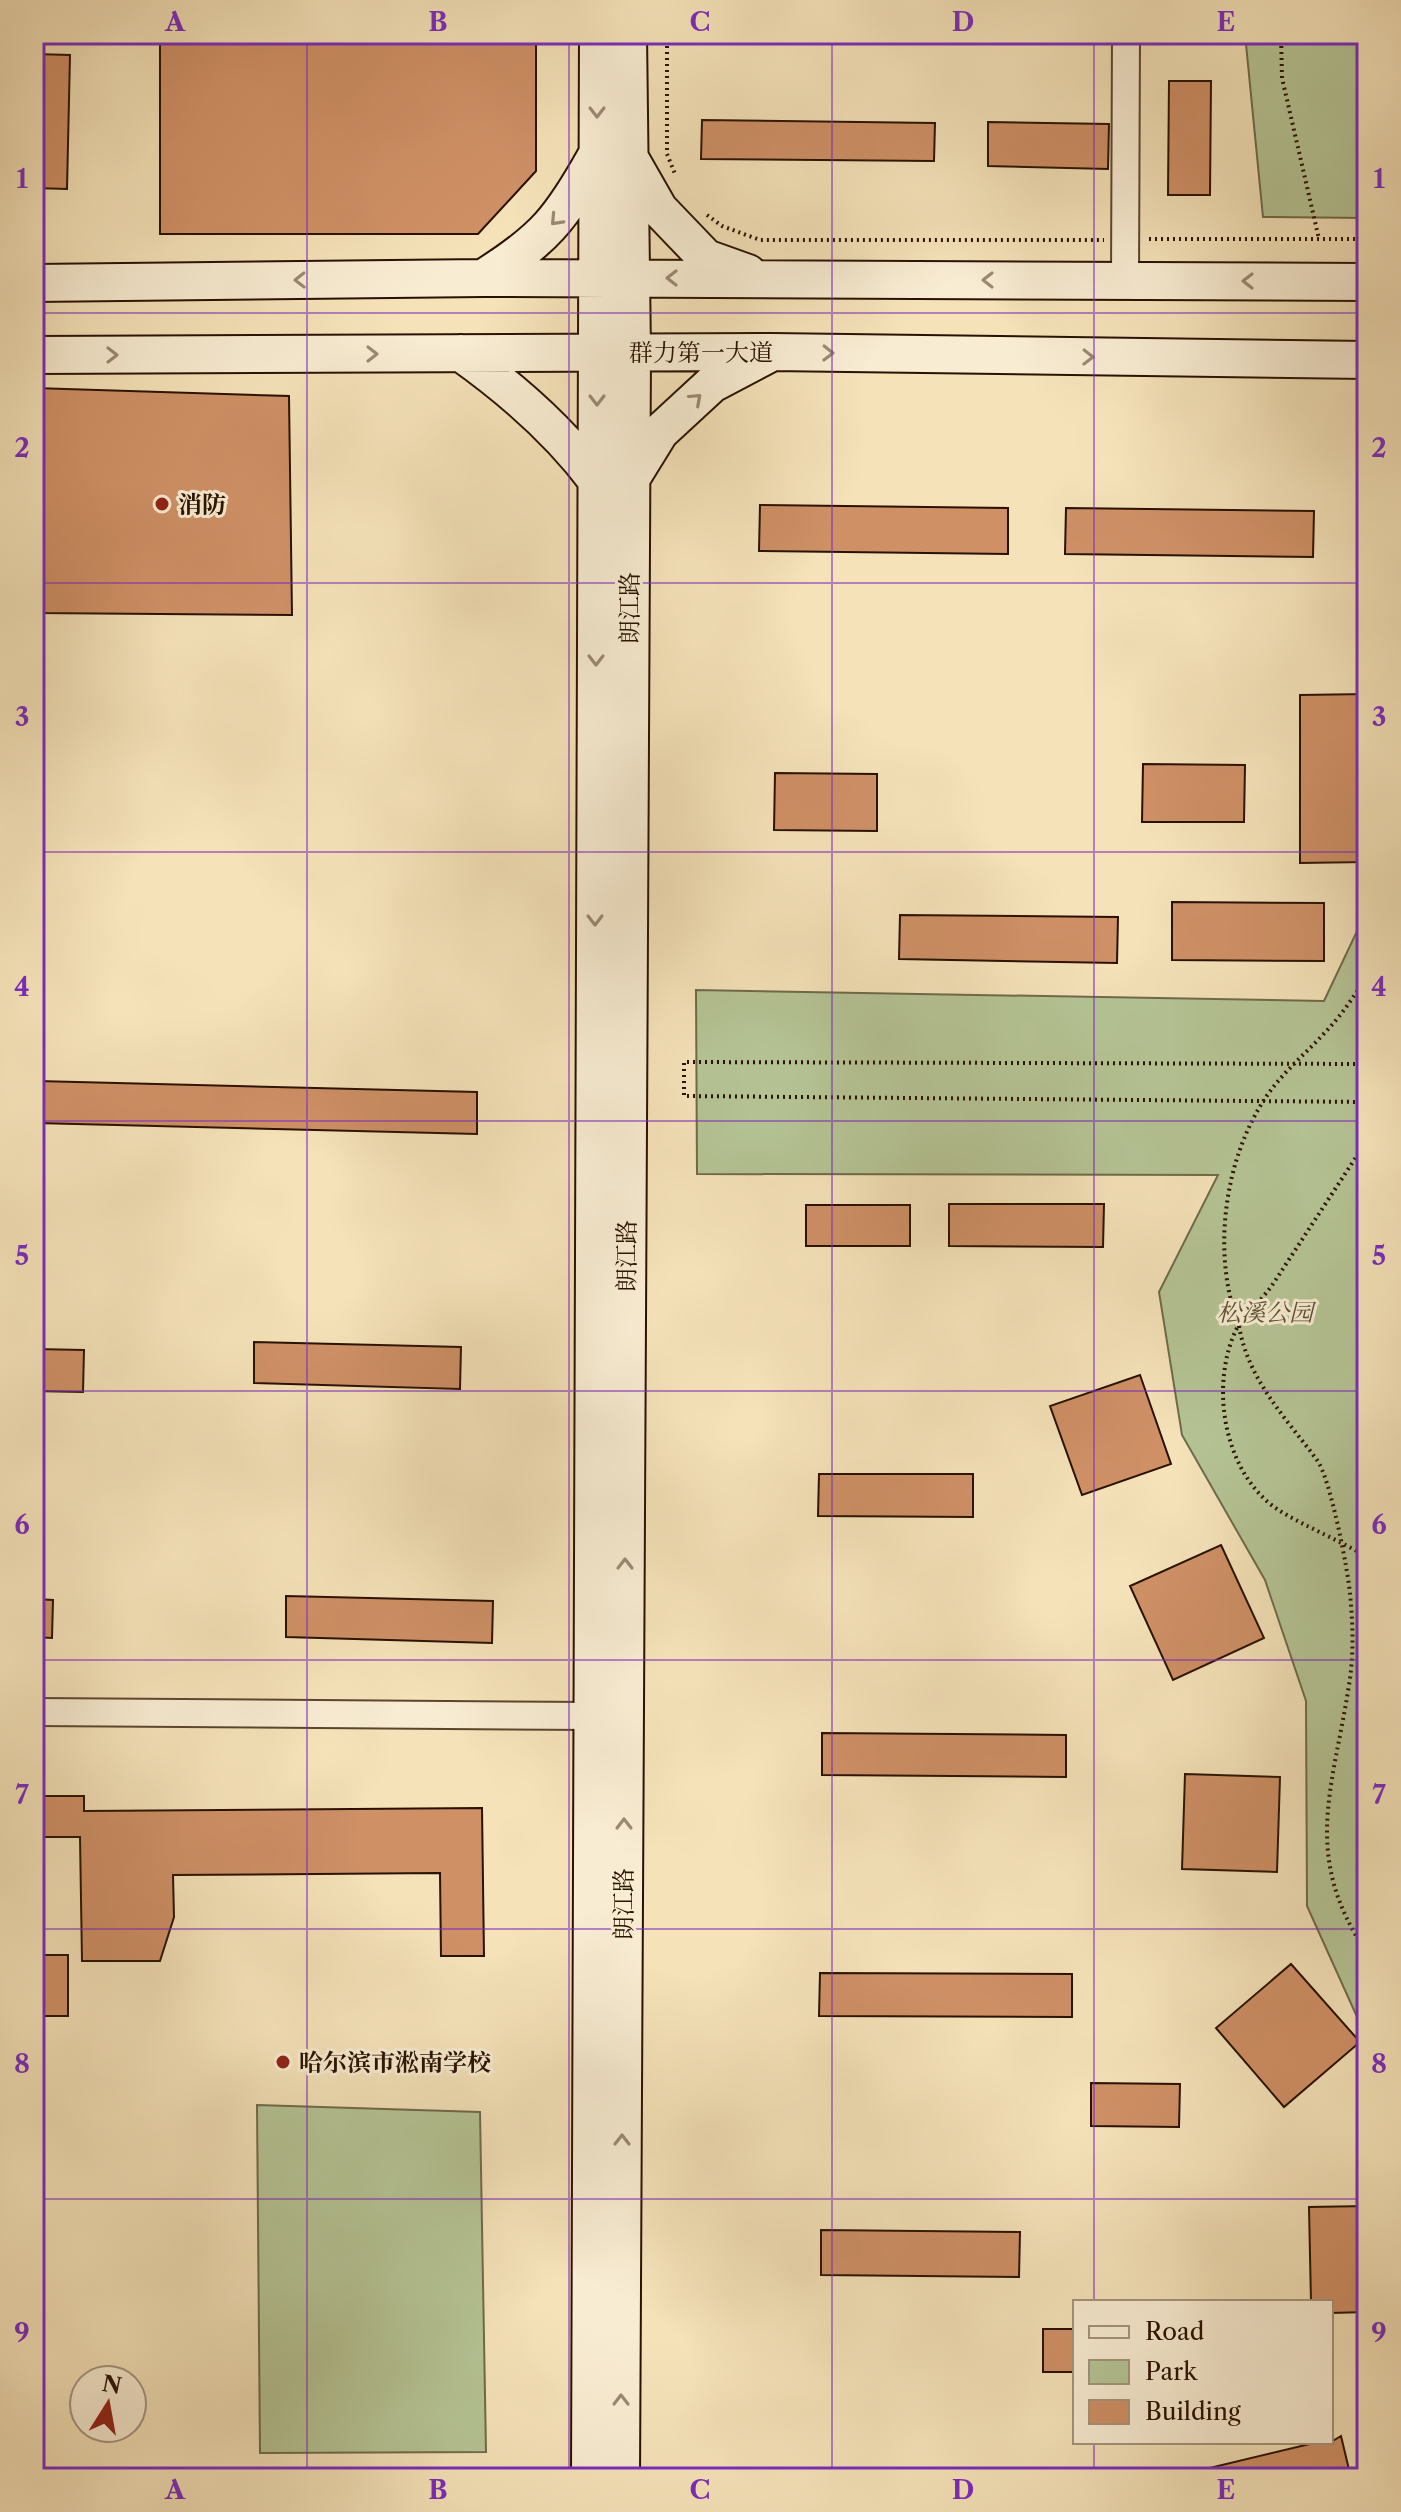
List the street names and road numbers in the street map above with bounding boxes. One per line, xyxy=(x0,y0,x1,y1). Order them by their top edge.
street label: 群力第一大道 xyxy=(629,338,773,367)
street label: 朗江路 xyxy=(615,572,644,644)
street label: 朗江路 xyxy=(612,1220,641,1292)
street label: 朗江路 xyxy=(609,1868,638,1940)

